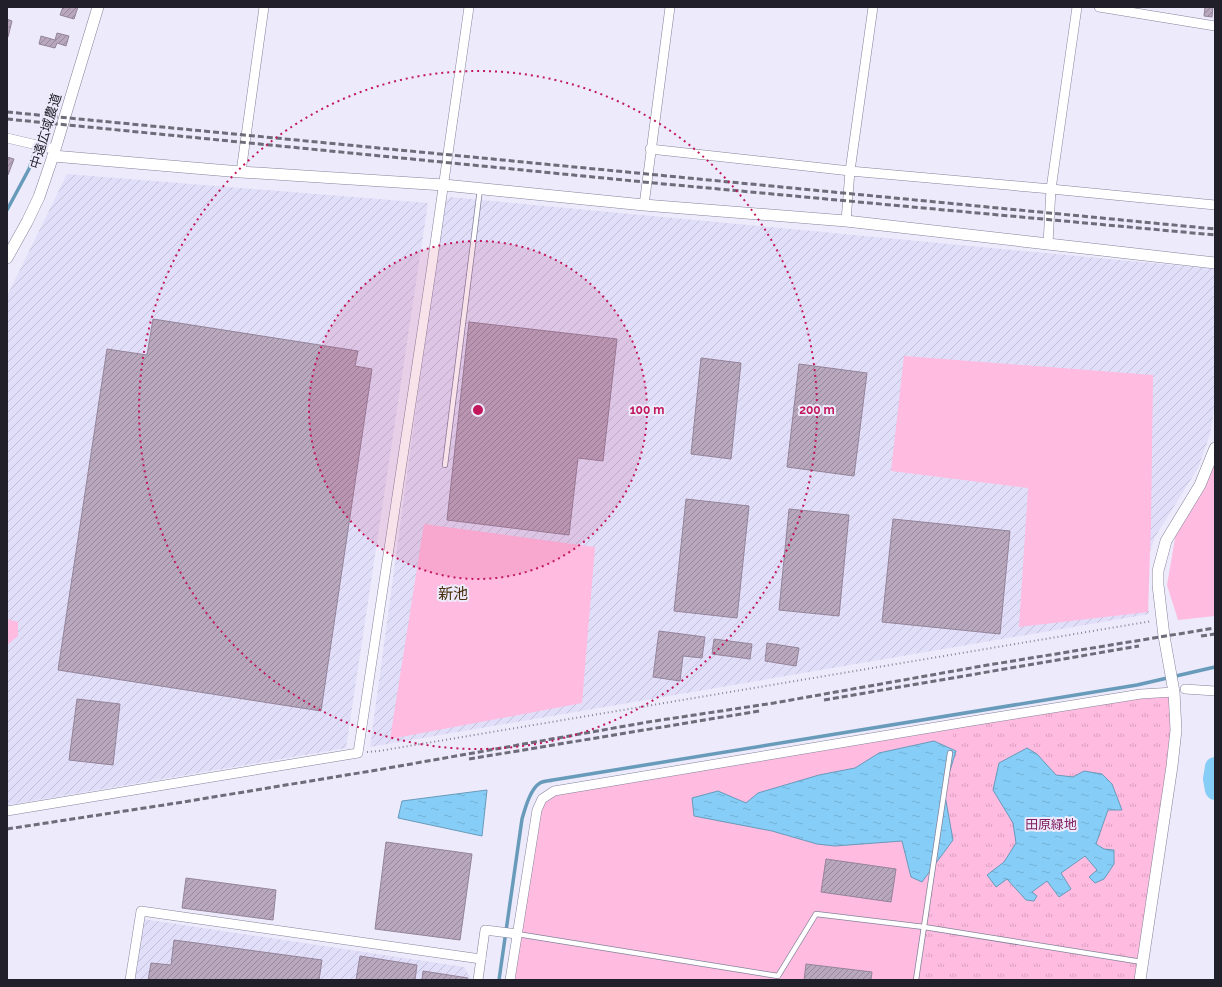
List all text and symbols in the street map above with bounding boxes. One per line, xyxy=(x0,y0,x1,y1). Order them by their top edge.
street label: 中遠広域農道 xyxy=(27,92,64,171)
centre of rings xyxy=(471,403,485,417)
text: 100 m xyxy=(630,403,664,417)
text: 200 m xyxy=(799,403,835,417)
district label: 新池 xyxy=(438,585,468,603)
park label: 田原緑地 xyxy=(1025,817,1077,832)

